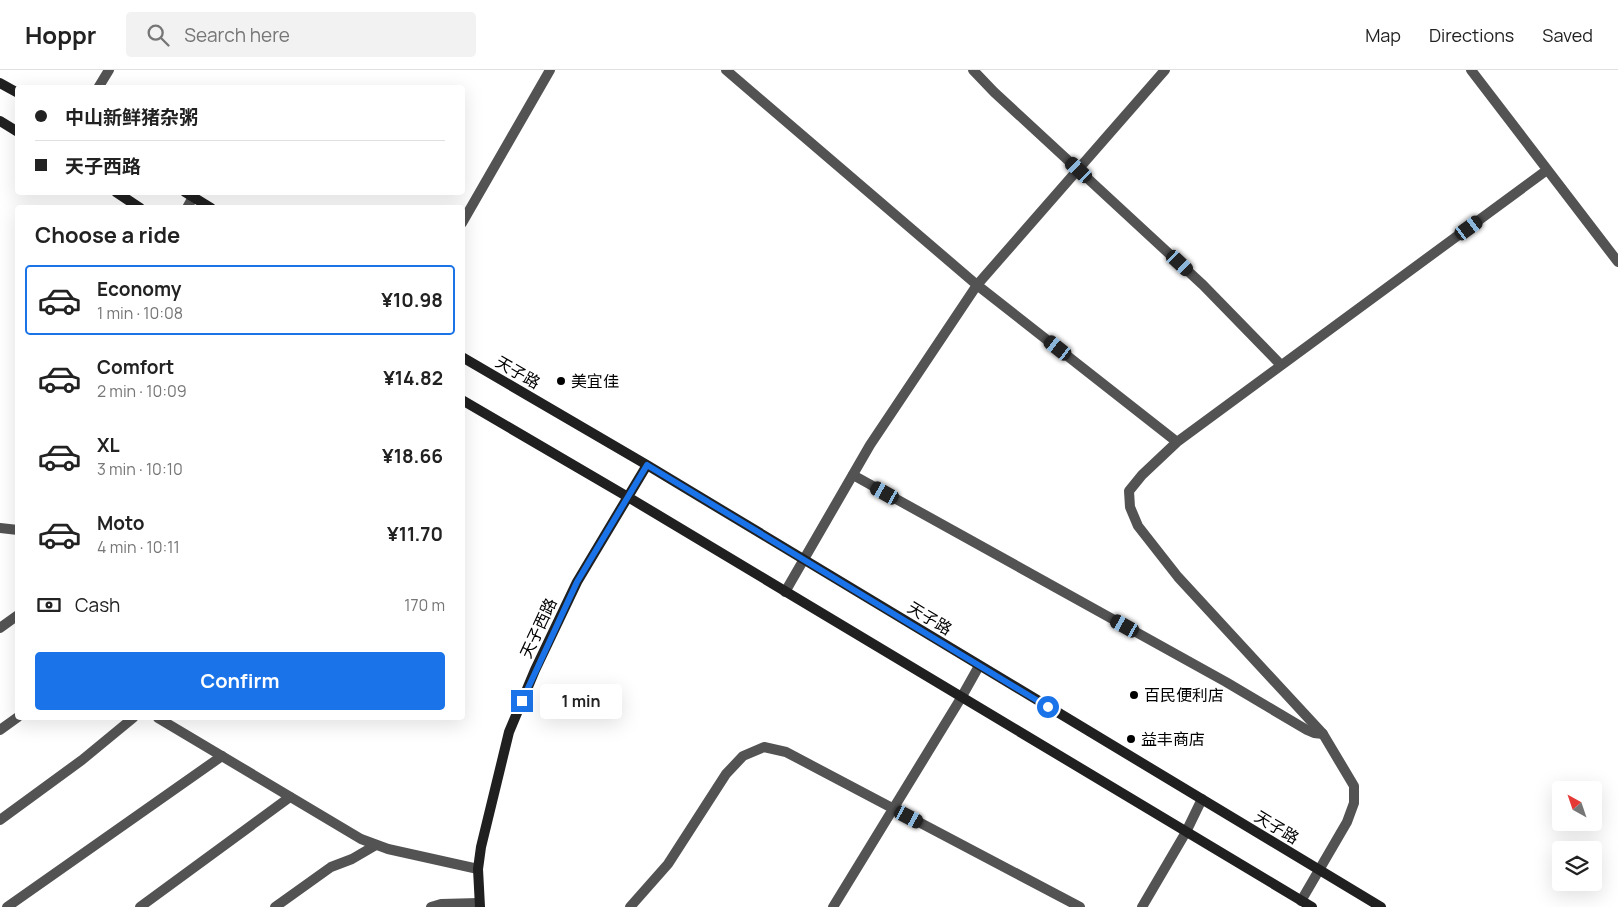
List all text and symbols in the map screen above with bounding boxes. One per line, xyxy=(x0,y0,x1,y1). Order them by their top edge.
search box xyxy=(126,12,476,57)
text: Hoppr xyxy=(25,18,96,51)
icon: search xyxy=(144,21,172,49)
text: Search here xyxy=(184,22,290,48)
text: Map xyxy=(1365,23,1401,47)
text: Directions xyxy=(1429,23,1514,47)
text: Saved xyxy=(1542,23,1593,47)
text: 中山新鲜猪杂粥 xyxy=(65,104,198,130)
text: 天子西路 xyxy=(65,153,141,179)
car xyxy=(1062,154,1095,186)
car xyxy=(1452,213,1485,243)
text: Choose a ride xyxy=(35,220,180,250)
car xyxy=(1163,247,1196,279)
text: Economy xyxy=(97,276,181,302)
icon: car xyxy=(37,278,82,323)
text: ¥10.98 xyxy=(381,287,443,313)
text: 1 min · 10:08 xyxy=(97,302,183,324)
car xyxy=(1041,333,1074,363)
street label: 天子路 xyxy=(492,350,544,394)
text: Comfort xyxy=(97,354,174,380)
icon: car xyxy=(37,356,82,401)
text: ¥14.82 xyxy=(383,365,443,391)
place label: 美宜佳 xyxy=(571,370,619,392)
marker: 美宜佳 xyxy=(555,375,567,387)
text: 2 min · 10:09 xyxy=(97,380,187,402)
text: XL xyxy=(97,432,120,458)
icon: car xyxy=(37,434,82,479)
text: ¥18.66 xyxy=(382,443,443,469)
text: 3 min · 10:10 xyxy=(97,458,183,480)
car xyxy=(868,479,901,507)
text: Moto xyxy=(97,510,144,536)
icon: car xyxy=(37,512,82,557)
text: ¥11.70 xyxy=(387,521,443,547)
text: 4 min · 10:11 xyxy=(97,536,180,558)
icon: cash xyxy=(35,591,63,619)
text: Cash xyxy=(75,592,120,618)
text: 170 m xyxy=(404,594,445,616)
street label: 天子西路 xyxy=(515,594,561,662)
street label: 天子路 xyxy=(904,596,956,640)
car xyxy=(1108,612,1141,640)
button: Confirm xyxy=(35,652,445,710)
callout: 1 min xyxy=(540,684,622,718)
place label: 百民便利店 xyxy=(1144,684,1224,706)
marker: 百民便利店 xyxy=(1128,689,1140,701)
route end xyxy=(511,690,533,712)
text: 1 min xyxy=(561,690,601,712)
route start xyxy=(1037,696,1059,718)
place label: 益丰商店 xyxy=(1141,728,1205,750)
marker: 益丰商店 xyxy=(1125,733,1137,745)
north arrow xyxy=(1552,781,1602,831)
map controls xyxy=(1552,781,1602,891)
car xyxy=(892,803,925,831)
street label: 天子路 xyxy=(1251,805,1303,849)
button: layers xyxy=(1552,841,1602,891)

